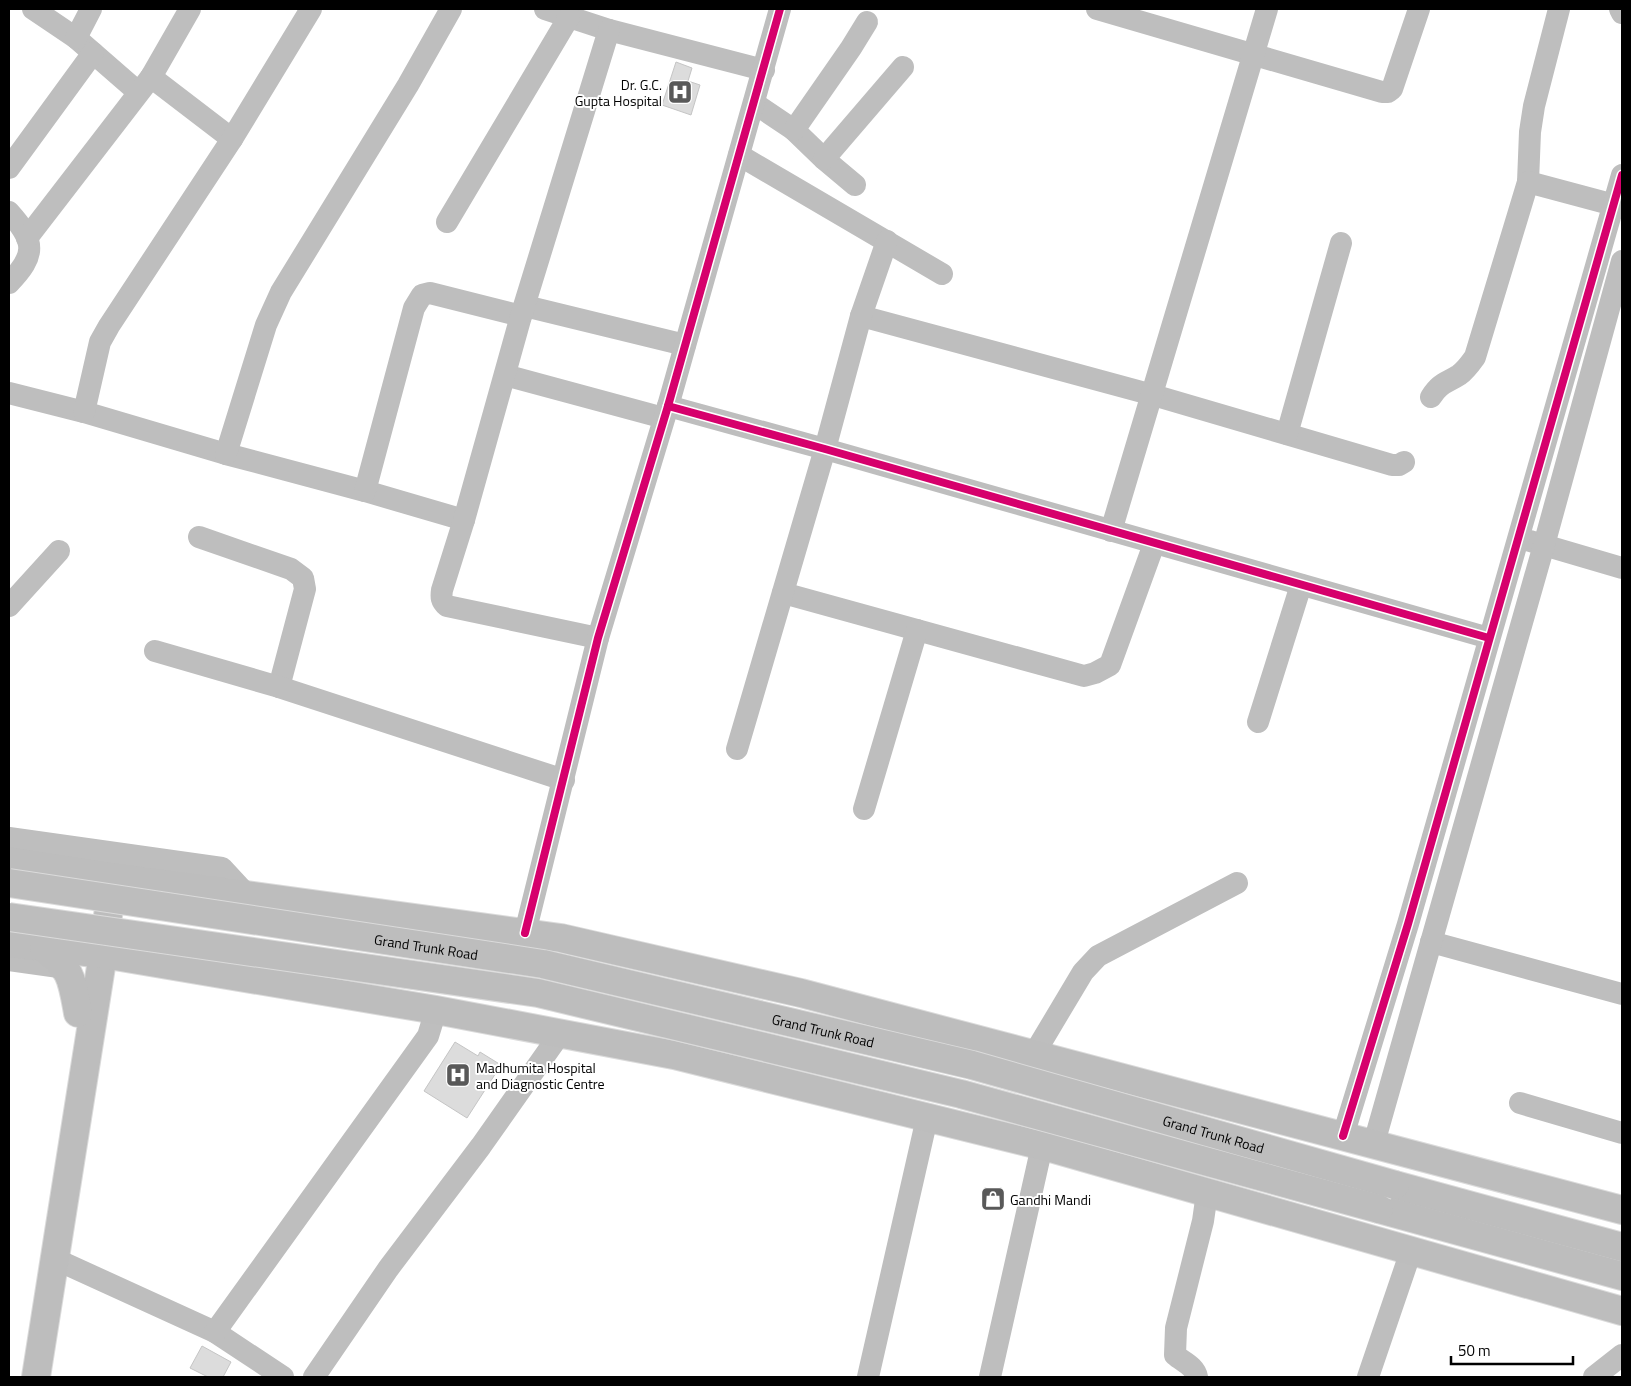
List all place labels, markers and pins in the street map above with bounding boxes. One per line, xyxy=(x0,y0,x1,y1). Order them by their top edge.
place label: Dr. G.C. Gupta Hospital xyxy=(575,74,662,111)
hospital icon: Dr. G.C. Gupta Hospital xyxy=(667,79,693,105)
place label: Madhumita Hospital and Diagnostic Centre xyxy=(476,1057,605,1094)
hospital icon: Madhumita Hospital and Diagnostic Centre xyxy=(445,1062,471,1088)
shop icon: Gandhi Mandi xyxy=(980,1186,1006,1212)
place label: Gandhi Mandi xyxy=(1010,1189,1091,1210)

